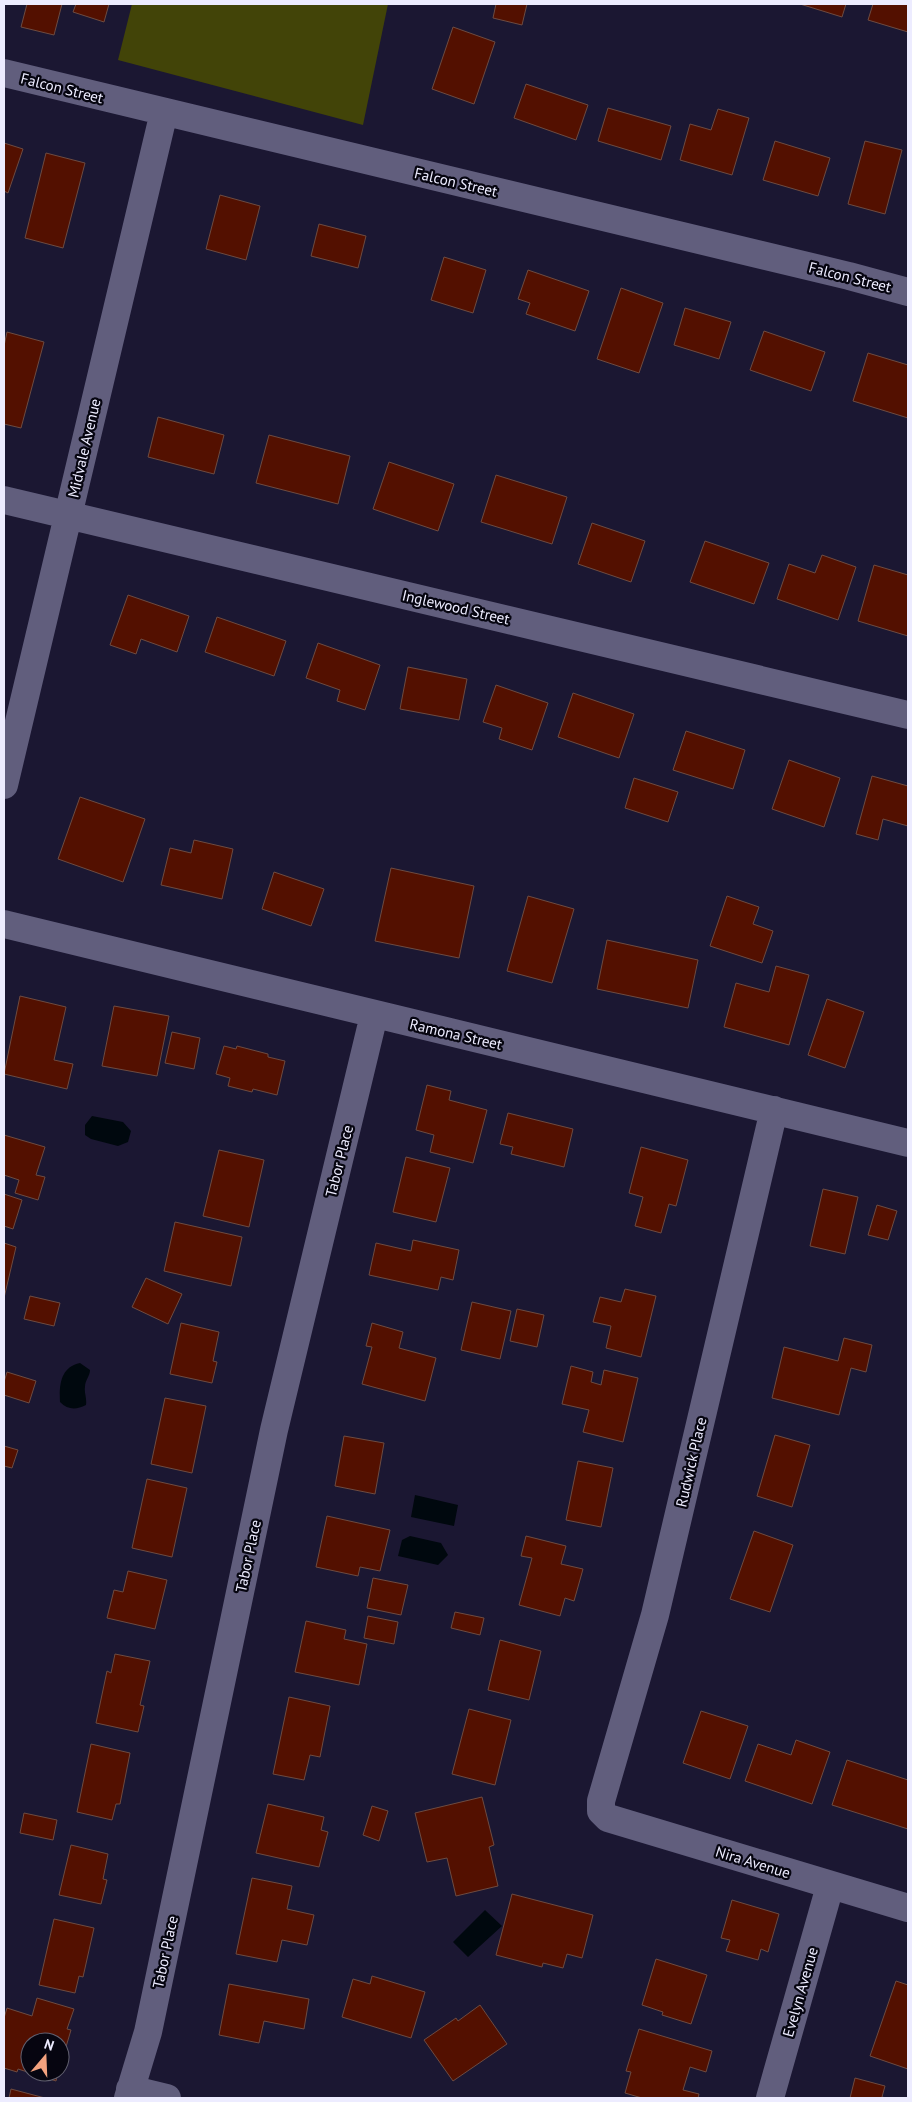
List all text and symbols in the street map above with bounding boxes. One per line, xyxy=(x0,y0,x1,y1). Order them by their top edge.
street label: Falcon Street xyxy=(19,69,105,107)
street label: Falcon Street xyxy=(413,163,499,201)
street label: Falcon Street xyxy=(807,258,893,296)
street label: Midvale Avenue xyxy=(63,397,105,499)
street label: Inglewood Street xyxy=(400,585,512,629)
street label: Ramona Street xyxy=(408,1014,504,1054)
street label: Tabor Place xyxy=(321,1123,357,1199)
street label: Rudwick Place xyxy=(671,1415,711,1509)
street label: Tabor Place xyxy=(231,1518,265,1594)
street label: Nira Avenue xyxy=(713,1842,793,1882)
street label: Tabor Place xyxy=(148,1914,182,1990)
street label: Evelyn Avenue xyxy=(778,1945,822,2039)
north arrow xyxy=(20,2032,70,2082)
text: N xyxy=(42,2035,57,2055)

